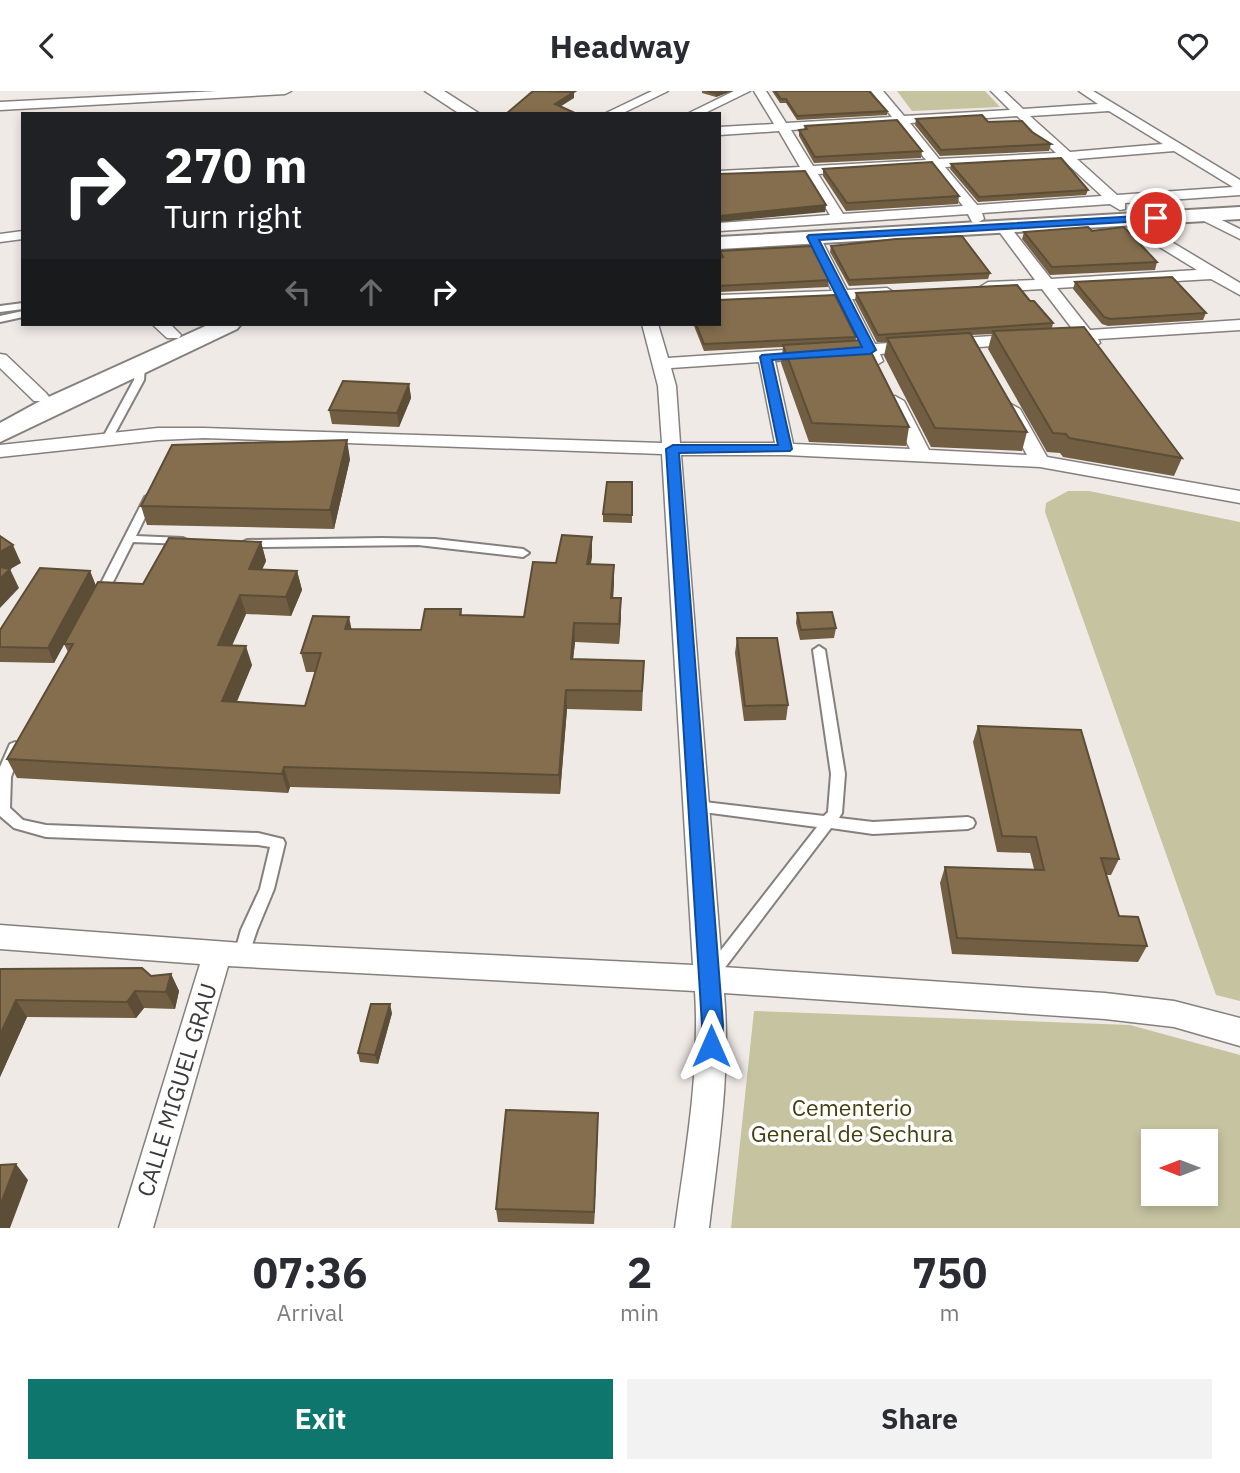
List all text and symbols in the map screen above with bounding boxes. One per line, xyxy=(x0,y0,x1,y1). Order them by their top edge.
text: Headway xyxy=(550,25,690,67)
icon: back xyxy=(28,27,66,65)
icon: heart xyxy=(1174,27,1212,65)
text: 270 m xyxy=(164,133,308,196)
icon: right xyxy=(49,140,140,231)
pin xyxy=(1126,188,1186,248)
text: Turn right xyxy=(164,195,302,237)
icon: arrive xyxy=(1137,199,1175,237)
icon: left xyxy=(279,273,317,311)
icon: ahead xyxy=(352,273,390,311)
icon: right xyxy=(425,273,463,311)
street label: CALLE MIGUEL GRAU xyxy=(129,979,223,1200)
position arrow xyxy=(674,1009,748,1083)
park label: Cementerio General de Sechura xyxy=(751,1092,953,1148)
north arrow xyxy=(1141,1129,1218,1206)
map controls xyxy=(1141,1129,1218,1206)
text: 07:36 xyxy=(253,1245,367,1300)
text: 2 xyxy=(627,1245,652,1300)
text: 750 xyxy=(912,1245,987,1300)
text: Arrival xyxy=(277,1297,344,1327)
text: min xyxy=(620,1297,659,1327)
text: m xyxy=(939,1297,960,1327)
button: Exit xyxy=(28,1379,613,1459)
button: Share xyxy=(627,1379,1212,1459)

